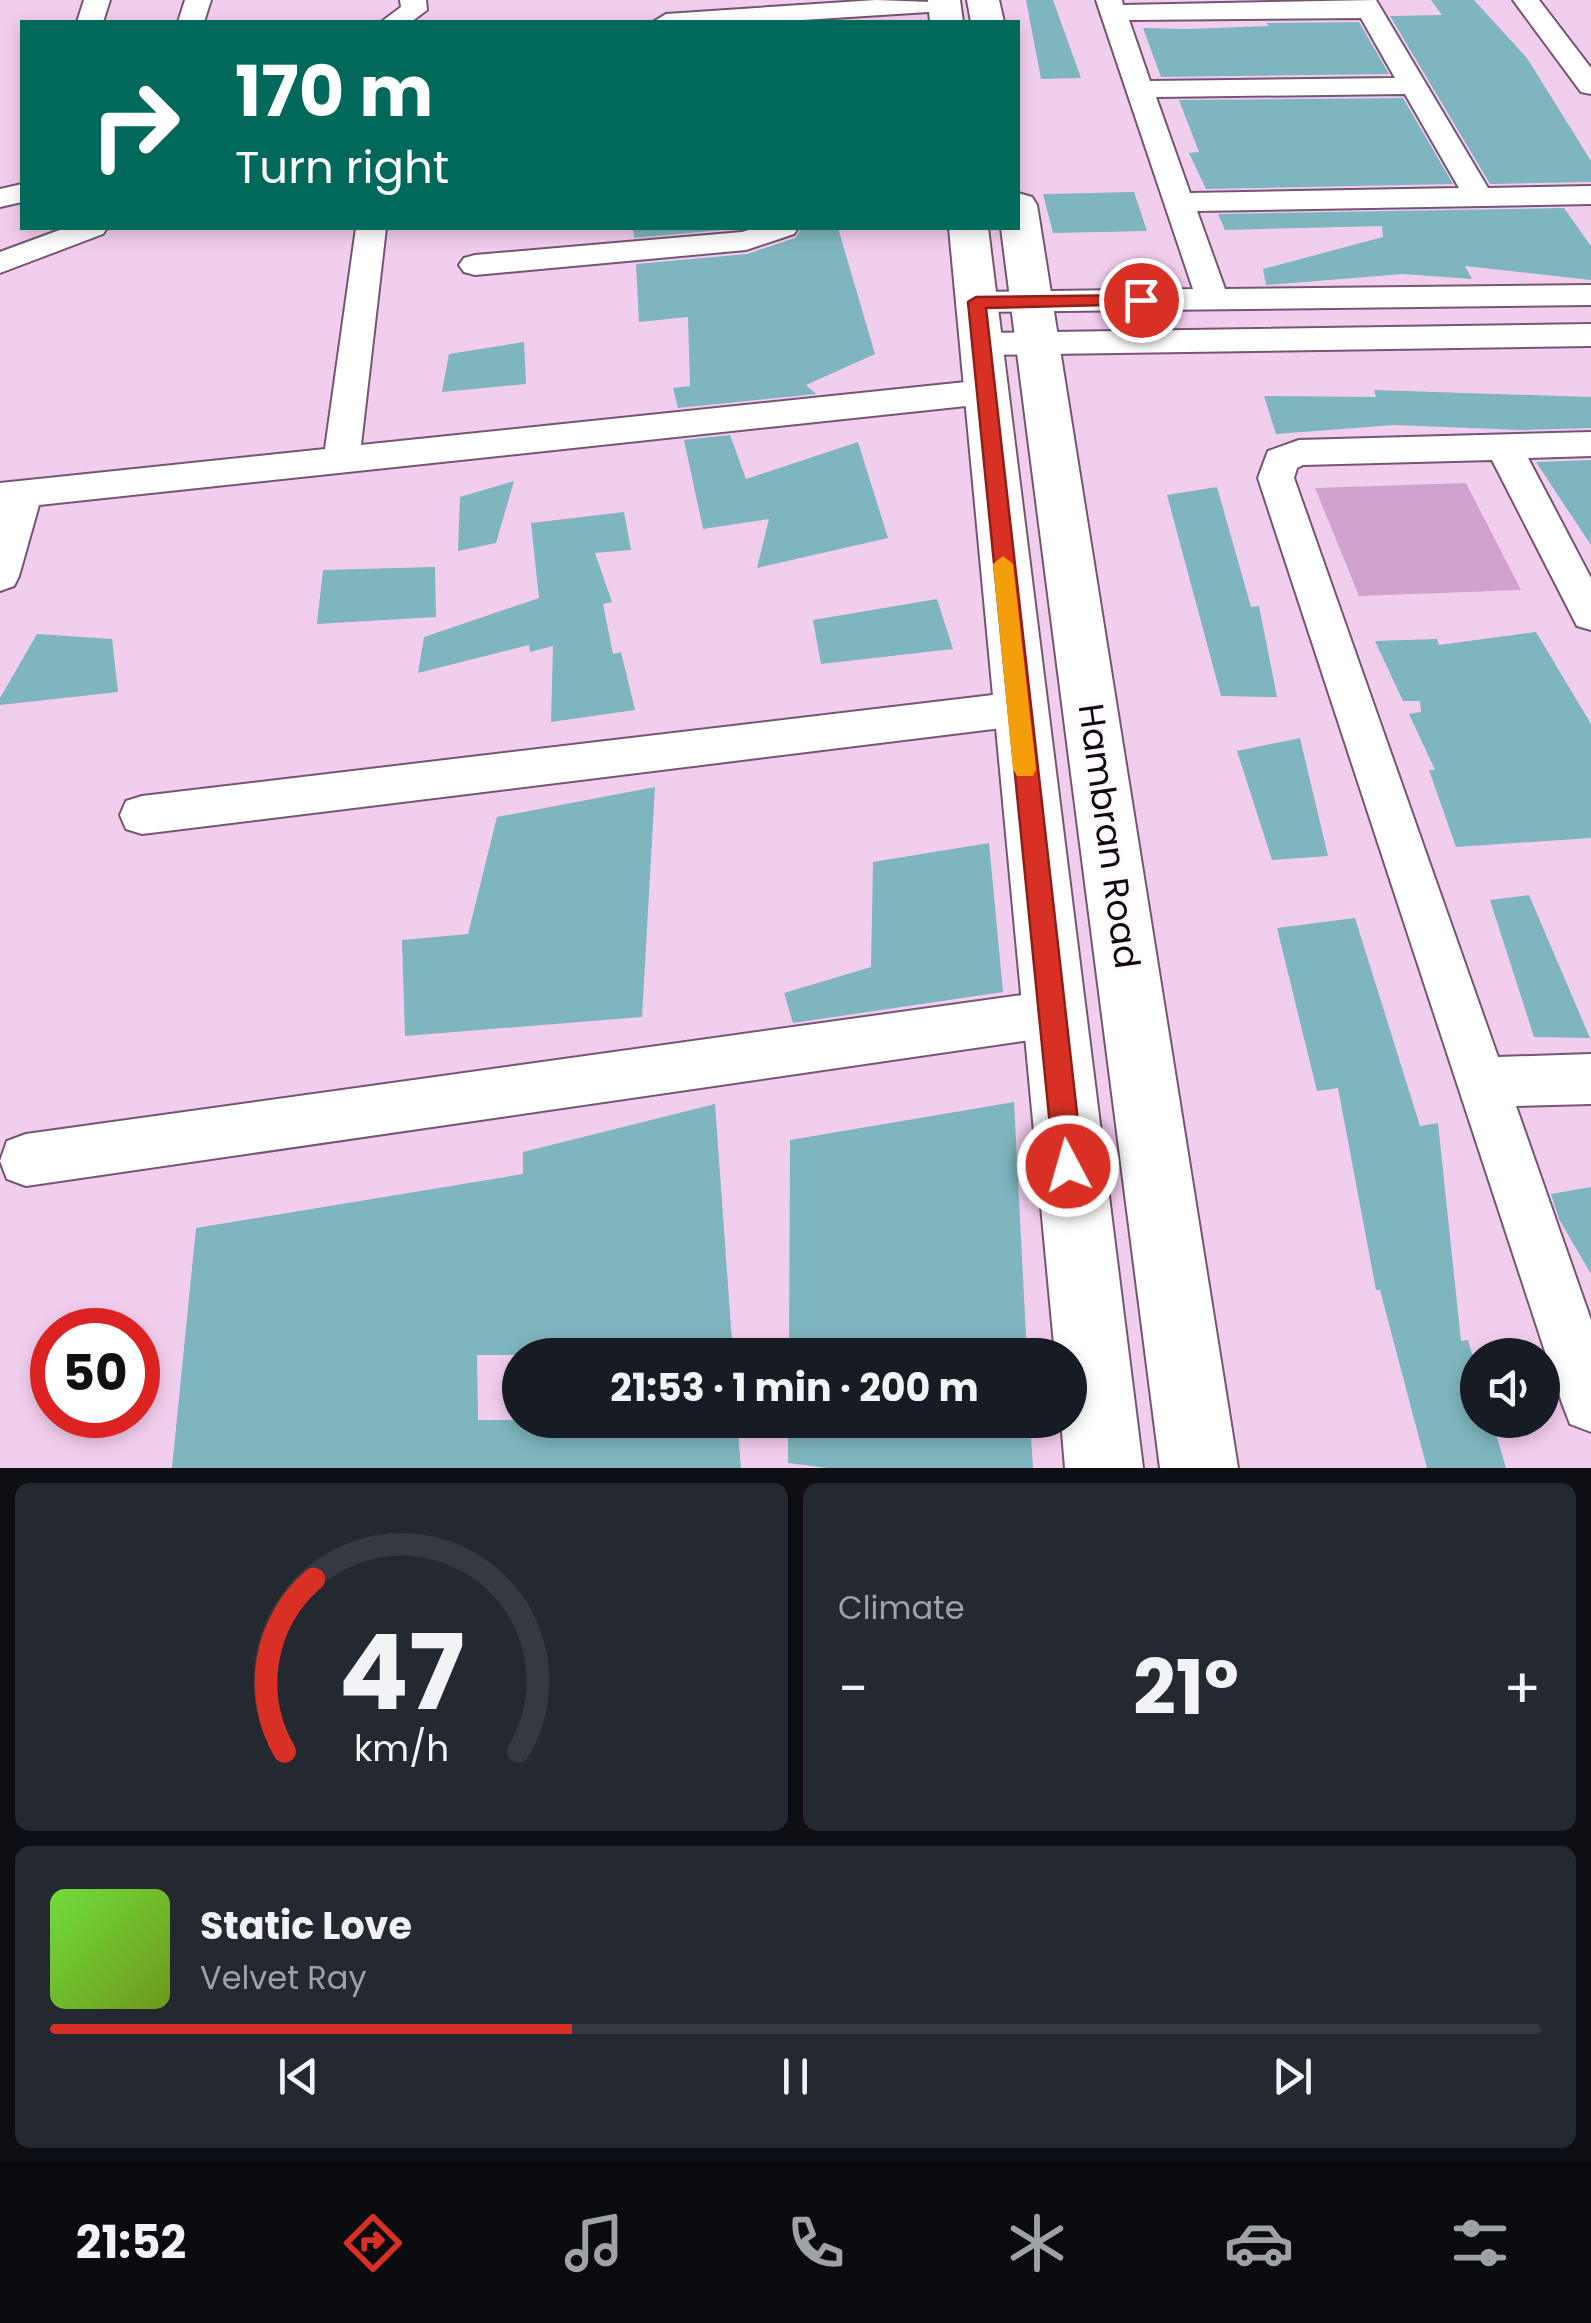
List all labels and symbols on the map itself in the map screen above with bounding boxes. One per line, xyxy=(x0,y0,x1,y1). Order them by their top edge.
pin xyxy=(1099,258,1184,343)
street label: Hambran Road xyxy=(1067,700,1152,972)
position arrow xyxy=(1016,1114,1120,1218)
speed limit sign: 50 xyxy=(30,1308,160,1438)

